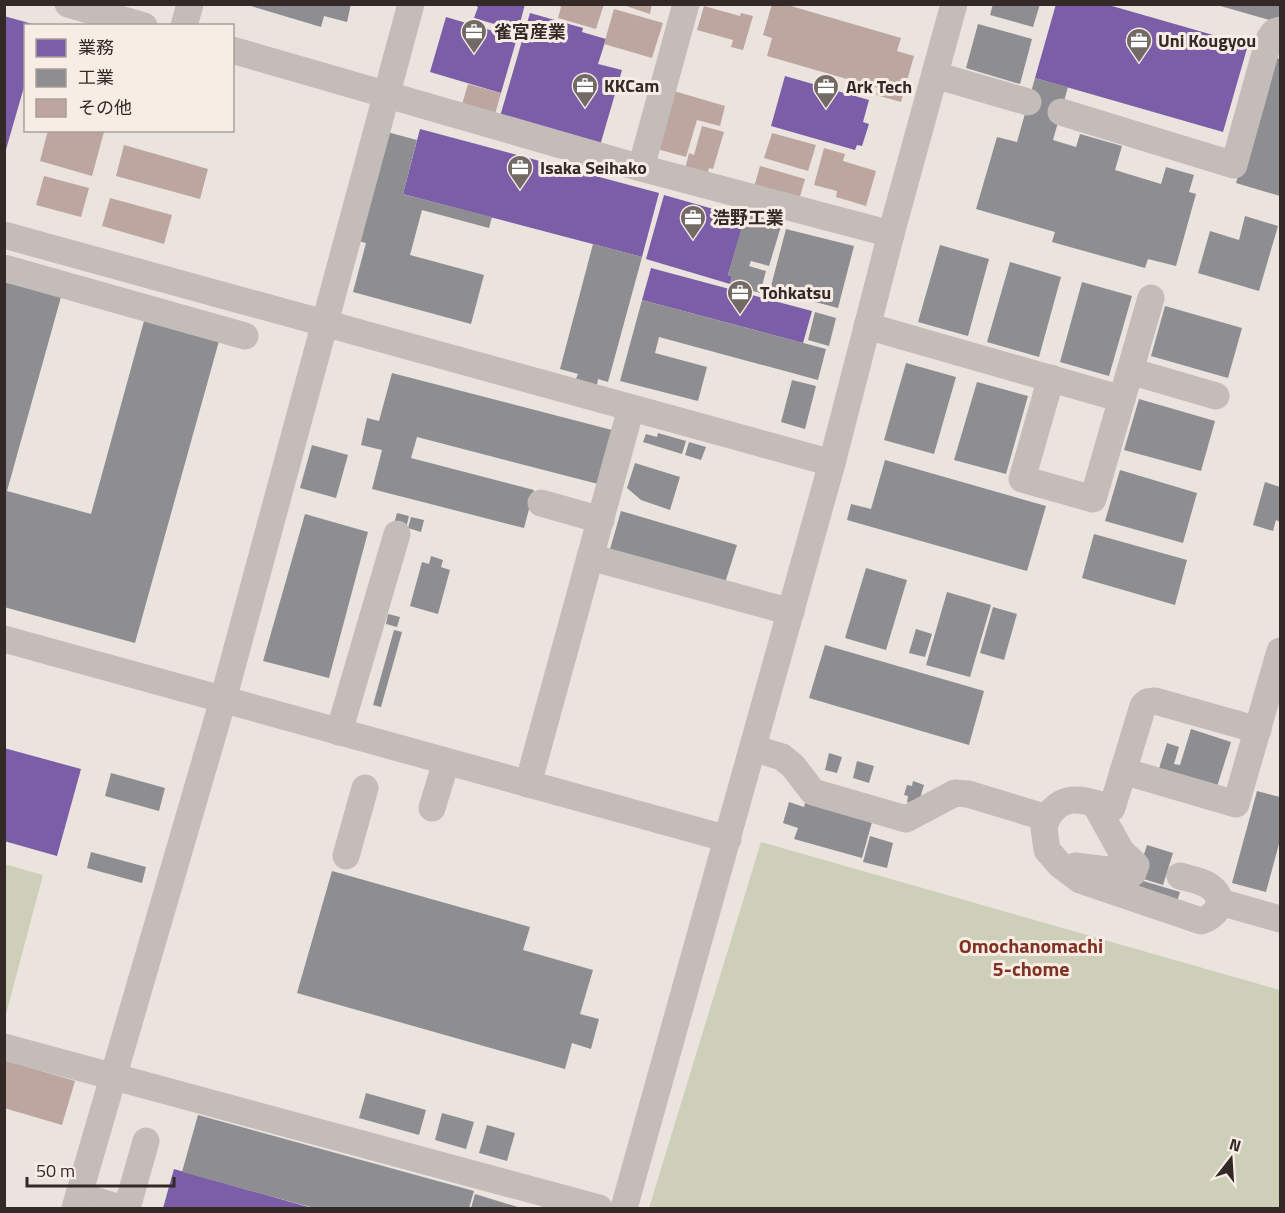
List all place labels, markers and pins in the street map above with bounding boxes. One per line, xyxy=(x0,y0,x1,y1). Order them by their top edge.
office icon: 雀宮産業 xyxy=(459,17,489,55)
place label: 雀宮産業 xyxy=(494,18,566,45)
office icon: Uni Kougyou xyxy=(1124,26,1154,64)
place label: Uni Kougyou xyxy=(1158,27,1256,54)
office icon: KKCam xyxy=(570,71,600,109)
place label: KKCam xyxy=(604,72,659,99)
office icon: Ark Tech xyxy=(811,72,841,110)
place label: Ark Tech xyxy=(846,73,912,100)
office icon: Isaka Seihako xyxy=(505,153,535,191)
place label: Isaka Seihako xyxy=(540,154,647,181)
office icon: 浩野工業 xyxy=(678,203,708,241)
place label: 浩野工業 xyxy=(712,204,784,231)
office icon: Tohkatsu xyxy=(725,278,755,316)
place label: Tohkatsu xyxy=(760,279,831,306)

